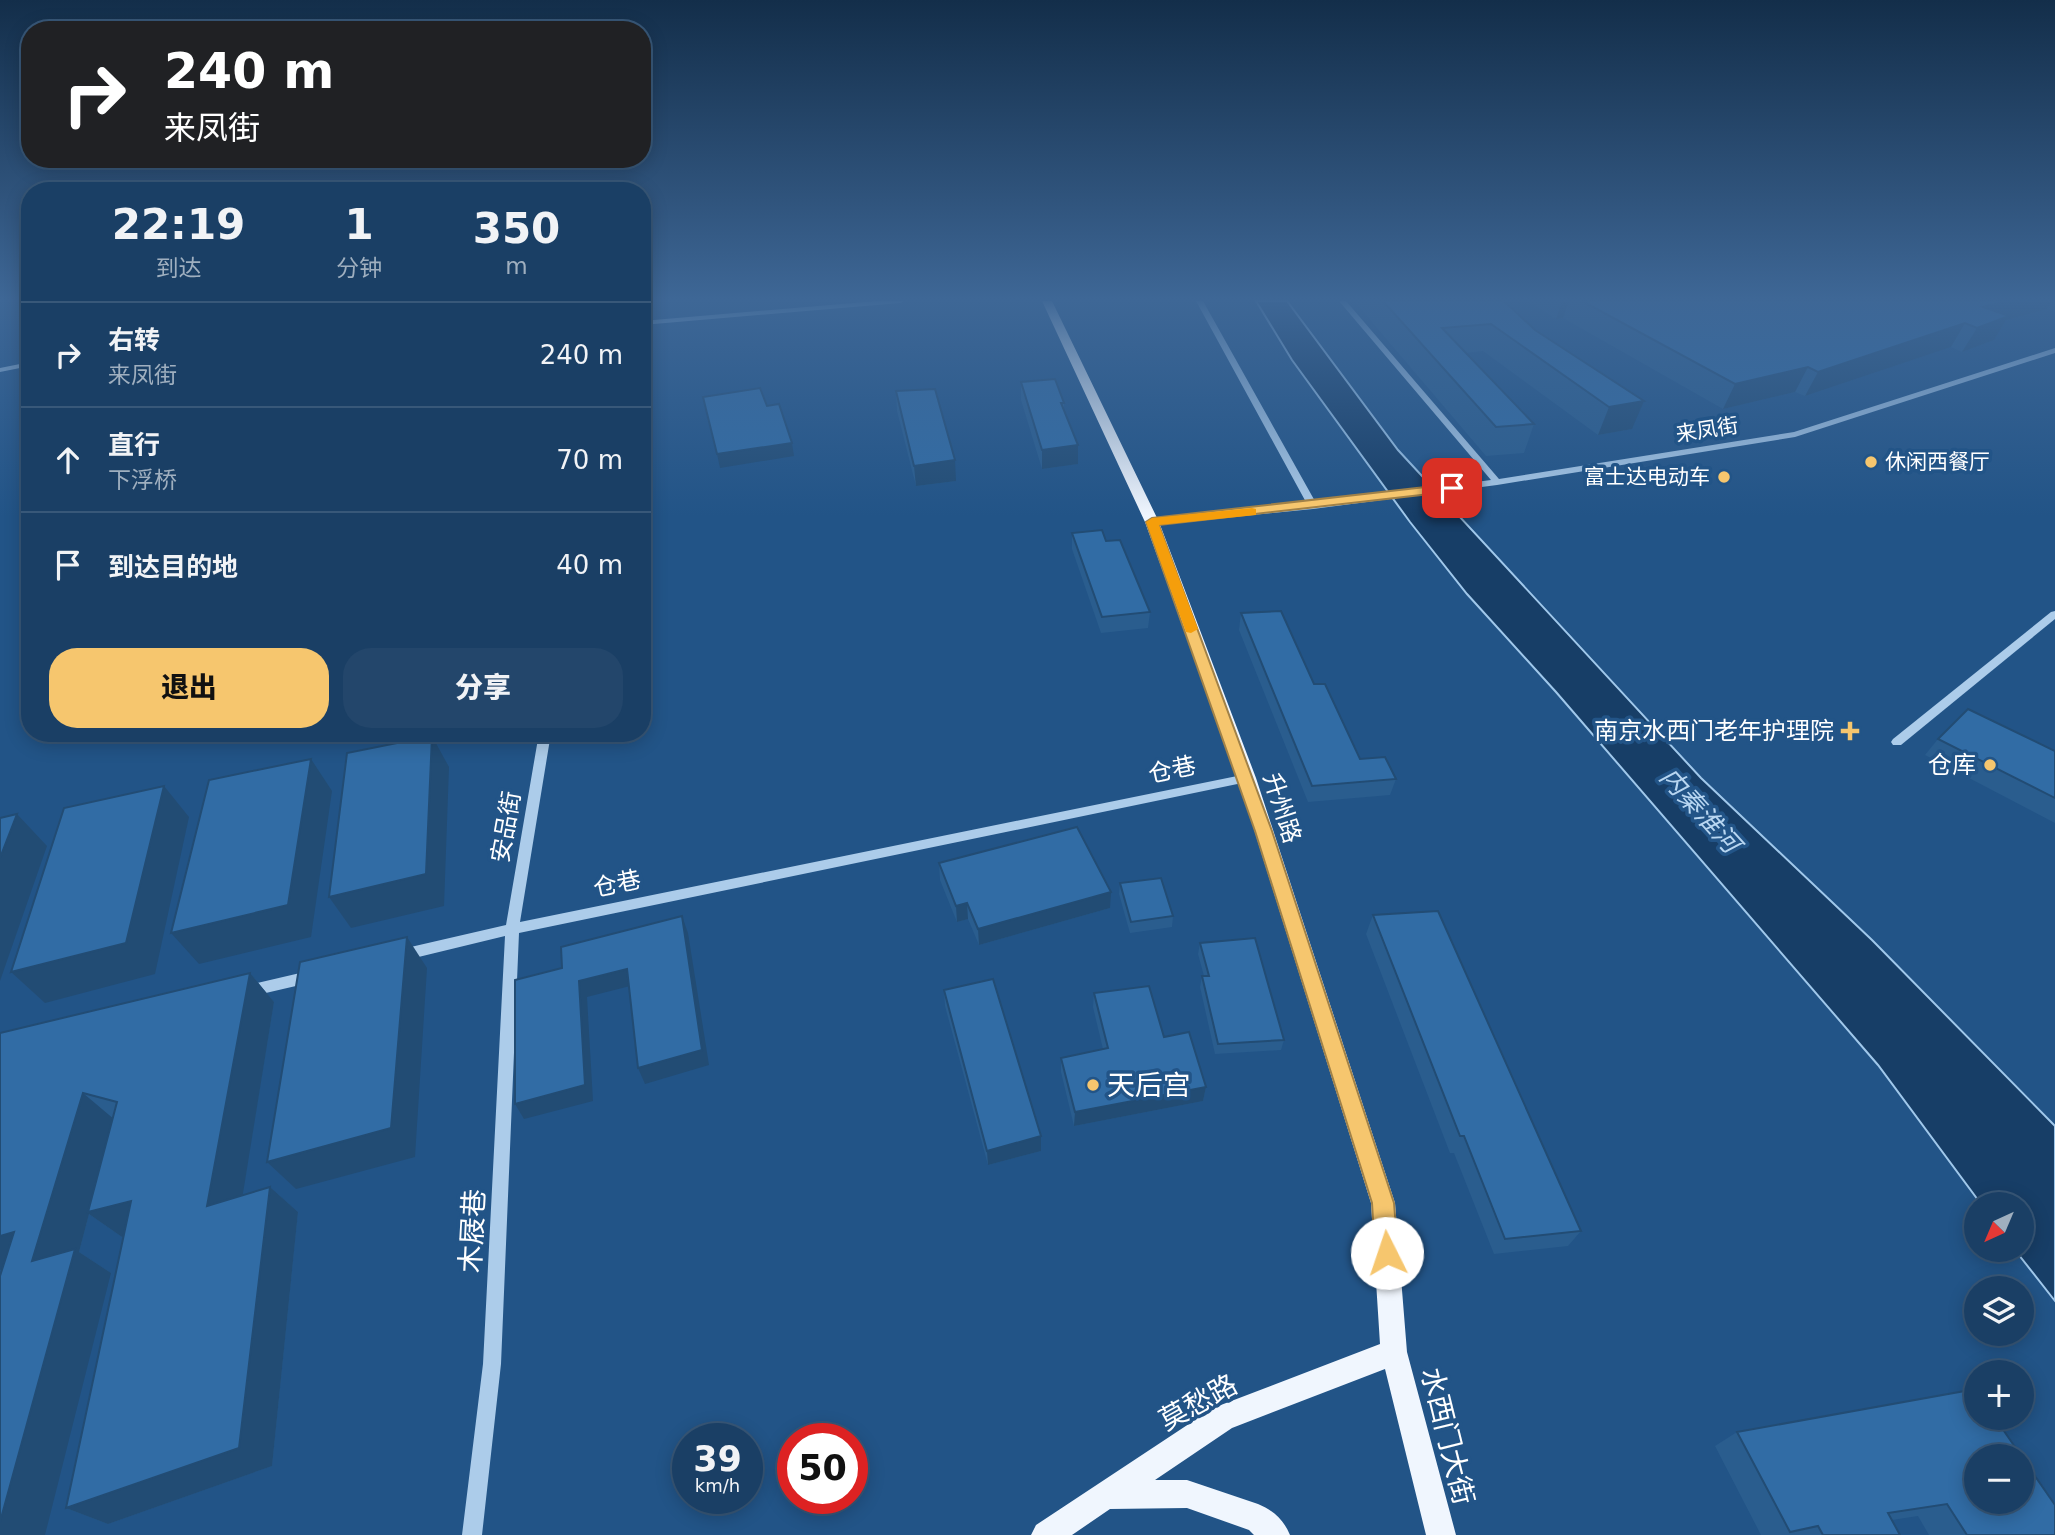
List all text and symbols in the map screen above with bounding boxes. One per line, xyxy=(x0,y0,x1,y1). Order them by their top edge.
text: 240 m xyxy=(164,43,334,100)
icon: right xyxy=(49,49,140,140)
text: 来凤街 xyxy=(164,109,260,147)
text: 22:19 xyxy=(112,200,245,249)
text: 1 xyxy=(344,200,374,249)
text: 350 xyxy=(473,204,560,253)
text: m xyxy=(505,253,528,279)
text: 到达 xyxy=(156,255,202,281)
text: 分钟 xyxy=(336,255,382,281)
text: 右转 xyxy=(108,325,160,355)
icon: right xyxy=(49,336,87,374)
text: 240 m xyxy=(540,340,623,370)
text: 来凤街 xyxy=(108,362,177,388)
street label: 来凤街 xyxy=(1674,413,1740,447)
text: 直行 xyxy=(108,430,160,460)
icon: ahead xyxy=(49,441,87,479)
text: 70 m xyxy=(556,445,623,475)
place label: 休闲西餐厅 xyxy=(1885,450,1990,474)
marker: 休闲西餐厅 xyxy=(1863,454,1879,470)
pin xyxy=(1422,458,1482,518)
place label: 富士达电动车 xyxy=(1584,465,1710,489)
text: 下浮桥 xyxy=(108,467,177,493)
icon: arrive xyxy=(1433,469,1471,507)
marker: 富士达电动车 xyxy=(1716,469,1732,485)
icon: arrive xyxy=(49,546,87,584)
text: 40 m xyxy=(556,550,623,580)
text: 到达目的地 xyxy=(108,552,238,582)
button: 退出 xyxy=(49,648,329,728)
button: 分享 xyxy=(343,648,623,728)
place label: 南京水西门老年护理院 xyxy=(1594,717,1834,745)
marker: 南京水西门老年护理院 xyxy=(1840,721,1860,741)
street label: 仓巷 xyxy=(1146,751,1198,789)
place label: 仓库 xyxy=(1928,751,1976,779)
marker: 仓库 xyxy=(1982,757,1998,773)
water label: 内秦淮河 xyxy=(1654,761,1749,862)
street label: 升州路 xyxy=(1258,769,1306,847)
street label: 安品街 xyxy=(486,789,526,865)
street label: 仓巷 xyxy=(591,865,643,903)
place label: 天后宫 xyxy=(1107,1069,1191,1102)
marker: 天后宫 xyxy=(1085,1077,1101,1093)
street label: 木屐巷 xyxy=(454,1188,491,1274)
north arrow xyxy=(1964,1192,2034,1262)
map controls xyxy=(1964,1192,2034,1514)
position arrow xyxy=(1350,1216,1424,1290)
button: layers xyxy=(1964,1276,2034,1346)
button: + xyxy=(1964,1360,2034,1430)
street label: 水西门大街 xyxy=(1415,1364,1480,1508)
street label: 莫愁路 xyxy=(1154,1368,1243,1437)
speed limit sign: 50 xyxy=(777,1423,868,1514)
text: 39 xyxy=(693,1439,742,1479)
button: − xyxy=(1964,1444,2034,1514)
text: km/h xyxy=(695,1475,740,1496)

